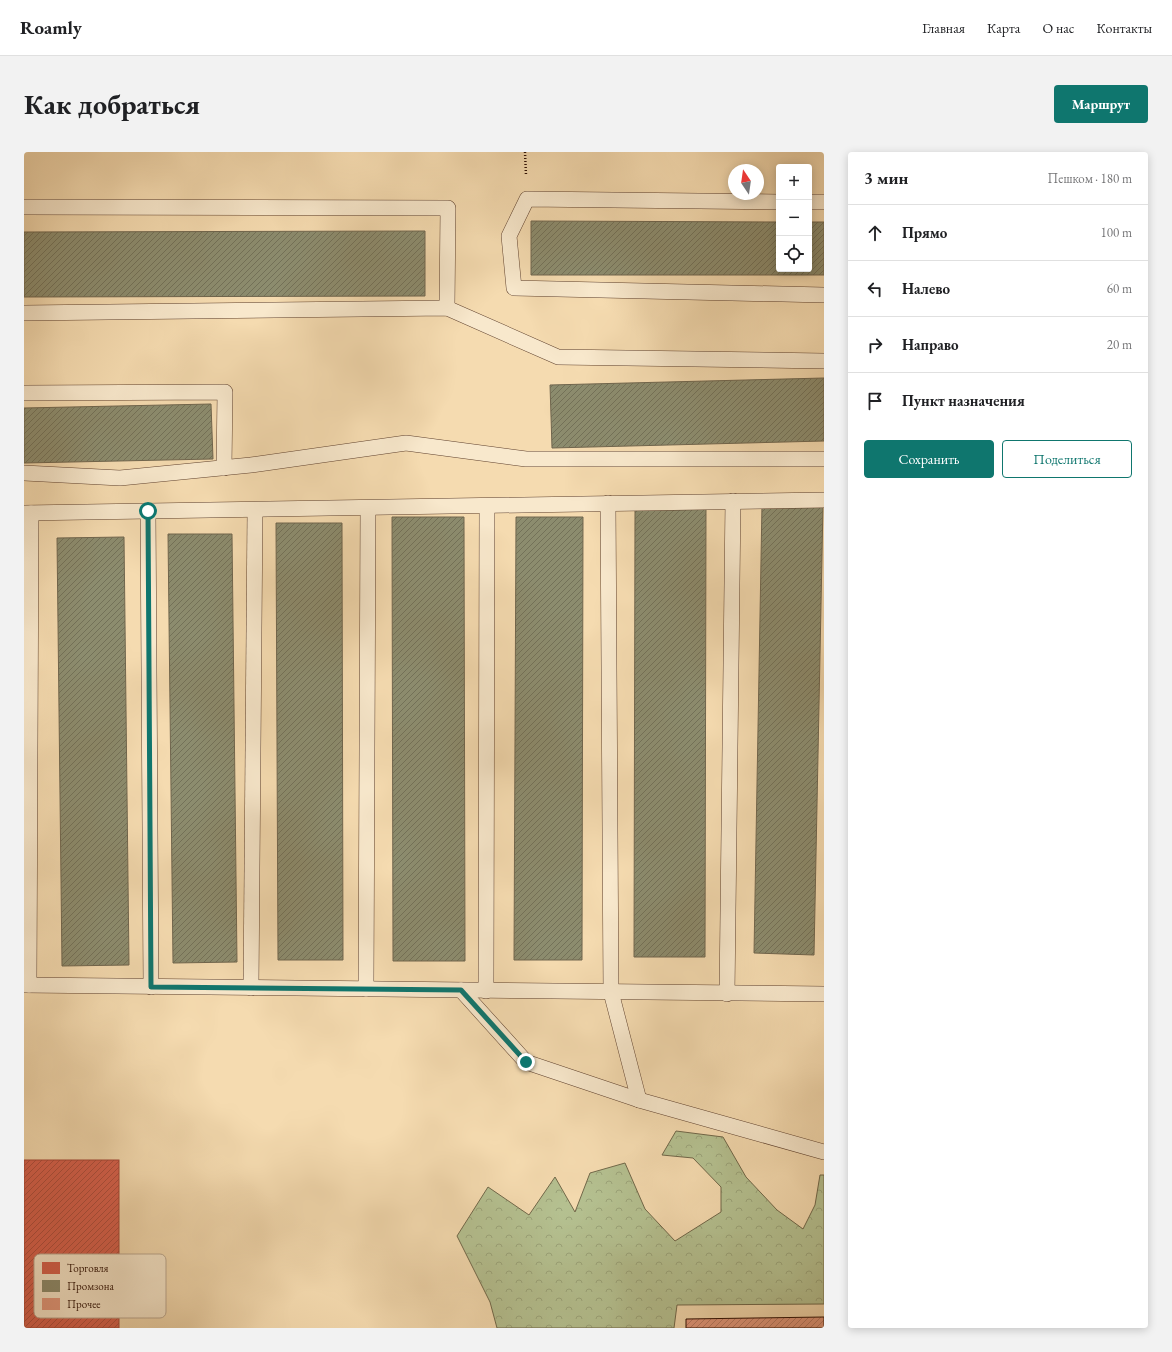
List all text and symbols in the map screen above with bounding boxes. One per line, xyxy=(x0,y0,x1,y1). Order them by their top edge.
text: Roamly xyxy=(20,15,82,40)
text: Главная xyxy=(922,19,965,37)
text: Карта xyxy=(987,19,1020,37)
text: О нас xyxy=(1042,19,1074,37)
text: Контакты xyxy=(1096,19,1152,37)
button: Маршрут xyxy=(1054,85,1148,123)
text: Как добраться xyxy=(24,86,200,122)
north arrow xyxy=(728,164,764,200)
map controls xyxy=(776,164,812,272)
button: + xyxy=(776,164,812,200)
text: 3 мин xyxy=(864,167,908,189)
text: Пешком · 180 m xyxy=(1048,170,1132,187)
button: − xyxy=(776,200,812,236)
icon: ahead xyxy=(864,222,886,244)
text: Прямо xyxy=(902,223,947,242)
text: 100 m xyxy=(1101,224,1132,241)
button: locate xyxy=(776,236,812,272)
icon: left xyxy=(864,278,886,300)
text: Налево xyxy=(902,279,950,298)
text: 60 m xyxy=(1107,280,1132,297)
icon: right xyxy=(864,334,886,356)
text: Направо xyxy=(902,335,959,354)
text: 20 m xyxy=(1107,336,1132,353)
icon: arrive xyxy=(864,390,886,412)
text: Пункт назначения xyxy=(902,391,1025,410)
button: Сохранить xyxy=(864,440,994,478)
button: Поделиться xyxy=(1002,440,1132,478)
route start xyxy=(139,502,157,520)
route end xyxy=(517,1053,535,1071)
legend xyxy=(34,1254,166,1318)
text: Торговля xyxy=(67,1261,108,1275)
text: Промзона xyxy=(67,1279,114,1293)
text: Прочее xyxy=(67,1297,101,1311)

